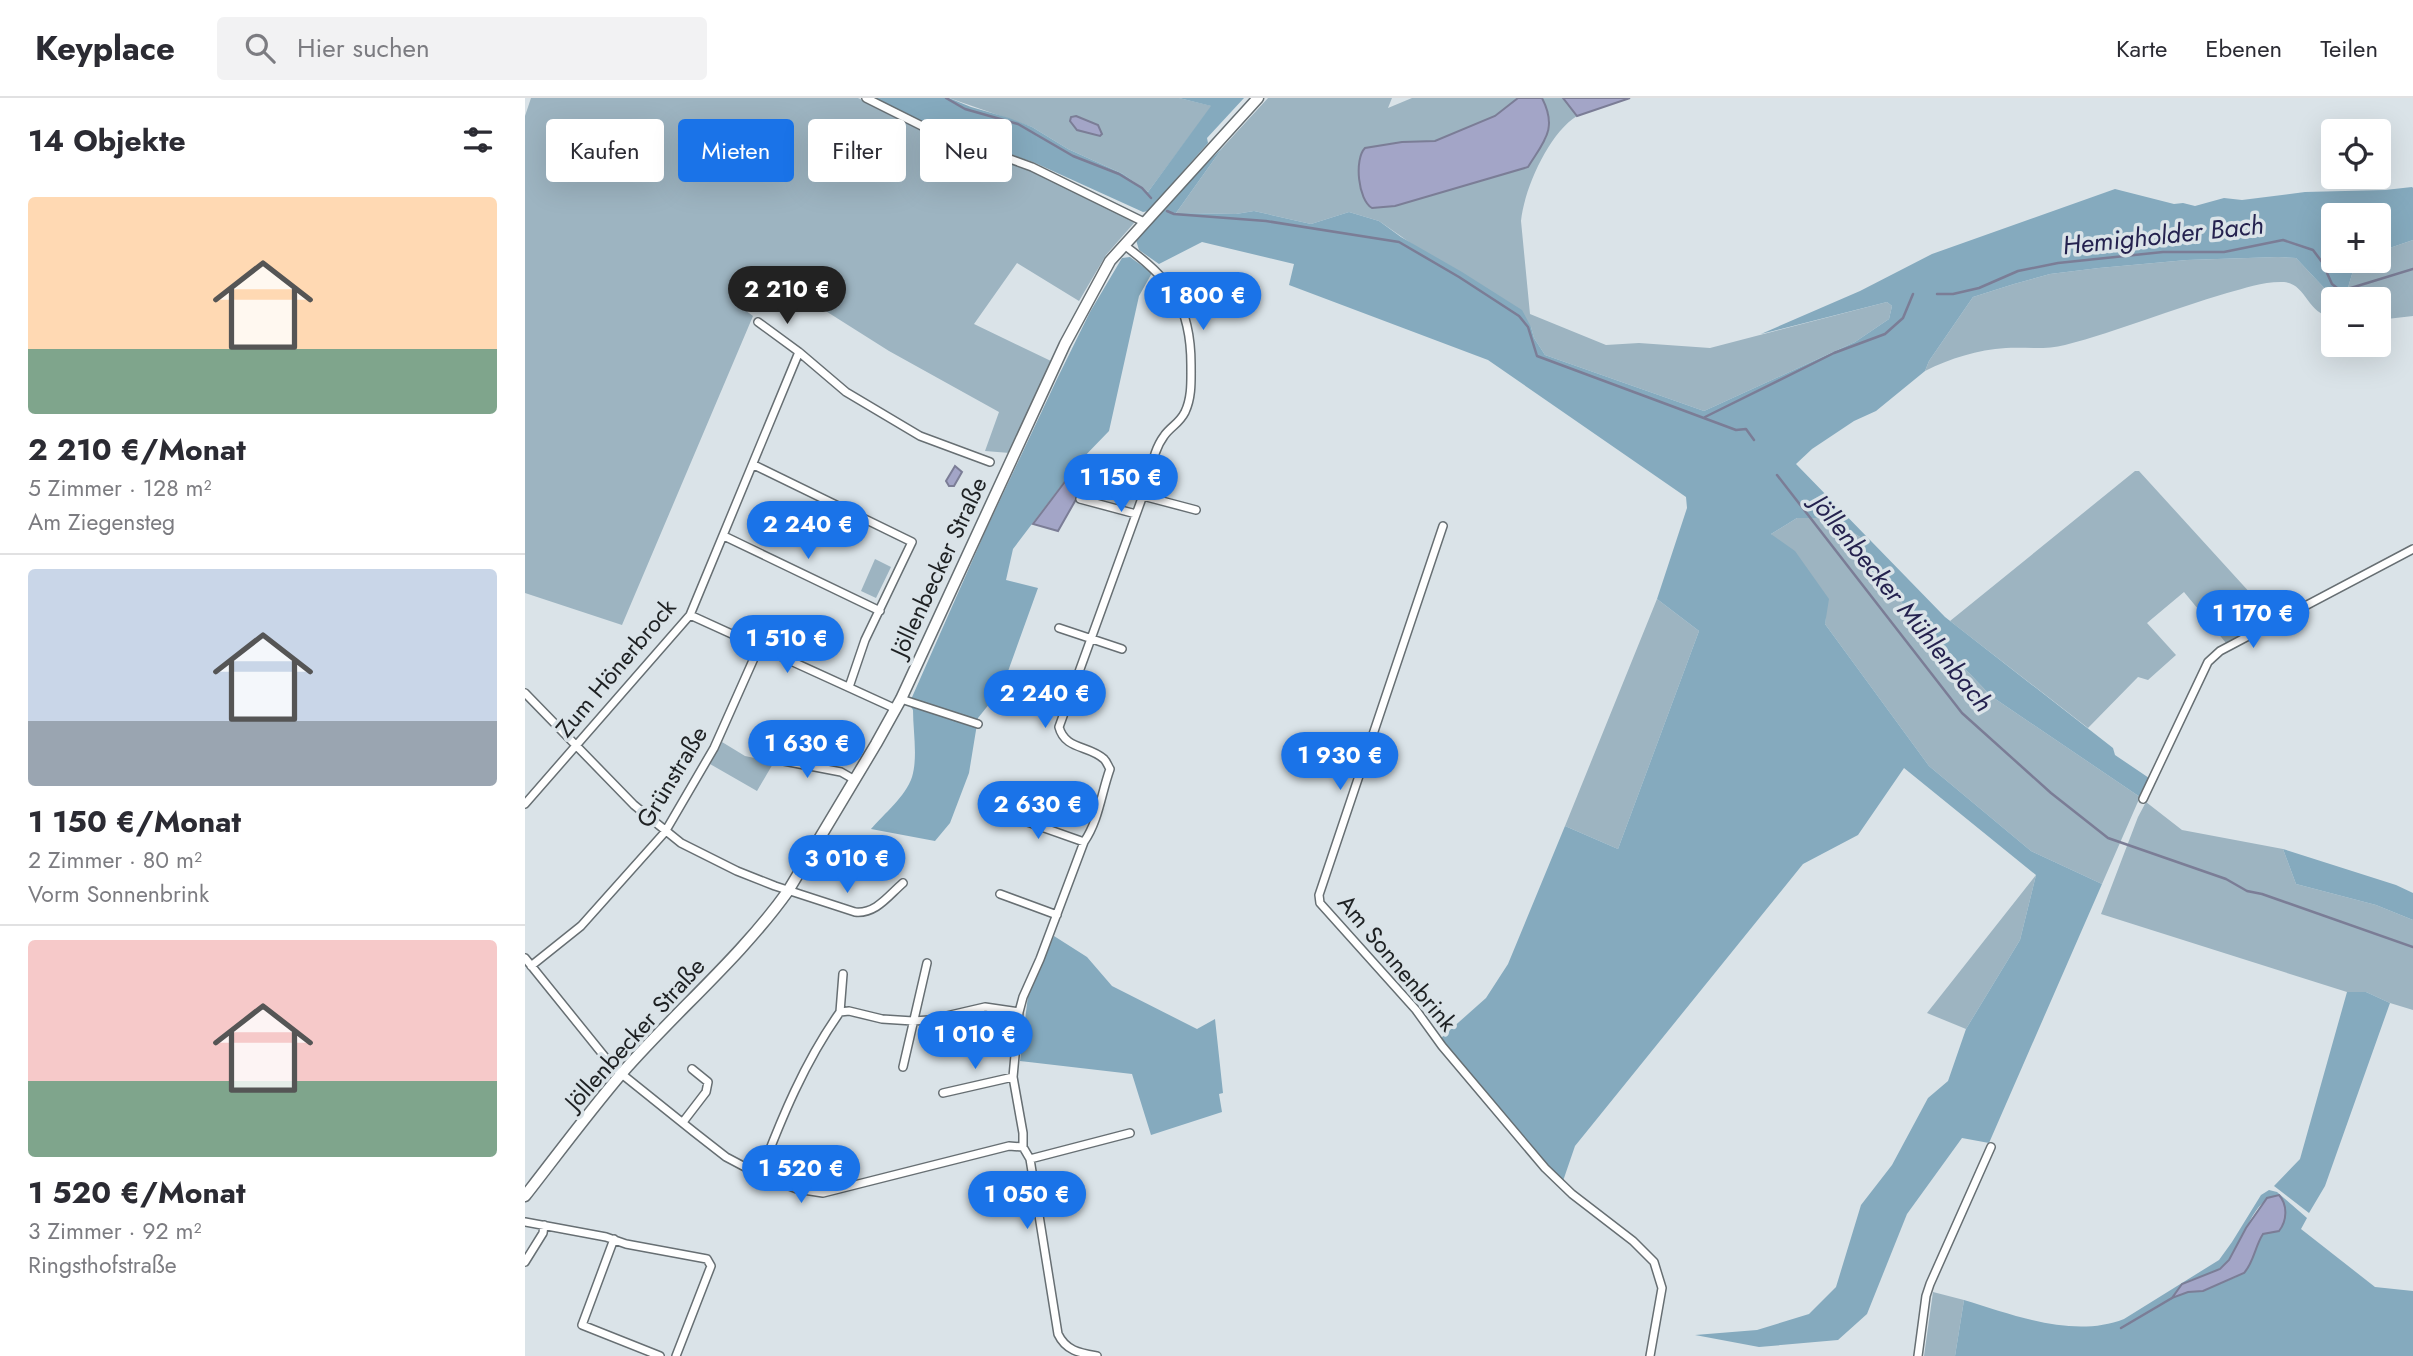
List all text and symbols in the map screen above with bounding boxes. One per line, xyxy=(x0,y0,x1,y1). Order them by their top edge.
search box xyxy=(217,17,707,80)
text: Keyplace xyxy=(35,25,175,72)
icon: search xyxy=(241,29,279,67)
text: Hier suchen xyxy=(297,29,430,67)
text: Karte xyxy=(2116,31,2167,66)
text: Ebenen xyxy=(2205,31,2282,66)
text: Teilen xyxy=(2320,31,2378,66)
text: 14 Objekte xyxy=(28,119,186,162)
chip: Kaufen xyxy=(546,119,664,182)
chip: Mieten xyxy=(678,119,794,182)
chip: Filter xyxy=(808,119,906,182)
chip: Neu xyxy=(920,119,1012,182)
map controls xyxy=(2321,119,2391,357)
button: locate xyxy=(2321,119,2391,189)
icon: filters xyxy=(459,121,497,159)
button: + xyxy=(2321,203,2391,273)
water label: Hemigholder Bach xyxy=(2061,206,2265,264)
icon: home xyxy=(200,242,326,368)
pin: 2 210 € xyxy=(722,266,852,326)
text: 2 210 € xyxy=(744,272,830,306)
pin: 1 800 € xyxy=(1138,272,1268,332)
text: 1 800 € xyxy=(1160,278,1246,312)
button: − xyxy=(2321,287,2391,357)
text: 2 210 €/Monat xyxy=(28,428,246,471)
pin: 1 150 € xyxy=(1056,454,1186,514)
text: 1 150 € xyxy=(1080,460,1162,494)
text: 5 Zimmer · 128 m² xyxy=(28,471,212,505)
street label: Jöllenbecker Straße xyxy=(880,471,996,665)
water label: Jöllenbecker Mühlenbach xyxy=(1799,482,2002,720)
pin: 2 240 € xyxy=(743,502,873,561)
text: Am Ziegensteg xyxy=(28,505,175,539)
text: 2 240 € xyxy=(763,507,853,541)
pin: 1 170 € xyxy=(2188,590,2318,650)
street label: Zum Hönerbrock xyxy=(547,591,684,744)
text: 1 170 € xyxy=(2212,596,2294,630)
icon: home xyxy=(200,614,326,740)
pin: 1 510 € xyxy=(722,616,852,675)
text: 1 510 € xyxy=(746,621,828,655)
pin: 2 240 € xyxy=(980,670,1110,730)
text: 2 240 € xyxy=(1000,676,1090,710)
street label: Grünstraße xyxy=(627,719,716,834)
pin: 1 630 € xyxy=(742,720,872,780)
text: 1 630 € xyxy=(764,726,850,760)
pin: 1 930 € xyxy=(1275,732,1405,792)
text: 1 930 € xyxy=(1297,738,1383,772)
pin: 2 630 € xyxy=(973,782,1103,841)
text: 2 630 € xyxy=(994,787,1082,821)
text: 1 150 €/Monat xyxy=(28,800,241,843)
pin: 3 010 € xyxy=(782,836,912,895)
text: 3 010 € xyxy=(804,841,890,875)
text: 2 Zimmer · 80 m² xyxy=(28,843,202,877)
text: Vorm Sonnenbrink xyxy=(28,877,209,911)
street label: Am Sonnenbrink xyxy=(1330,887,1466,1039)
street label: Jöllenbecker Straße xyxy=(554,950,713,1120)
icon: home xyxy=(200,985,326,1111)
pin: 1 010 € xyxy=(910,1012,1040,1071)
text: 1 010 € xyxy=(934,1017,1016,1051)
pin: 1 520 € xyxy=(736,1146,866,1205)
text: 1 520 € xyxy=(758,1151,844,1185)
text: 1 520 €/Monat xyxy=(28,1171,245,1214)
pin: 1 050 € xyxy=(962,1172,1092,1231)
text: 1 050 € xyxy=(984,1177,1070,1211)
text: 3 Zimmer · 92 m² xyxy=(28,1214,201,1248)
text: Ringsthofstraße xyxy=(28,1248,177,1282)

